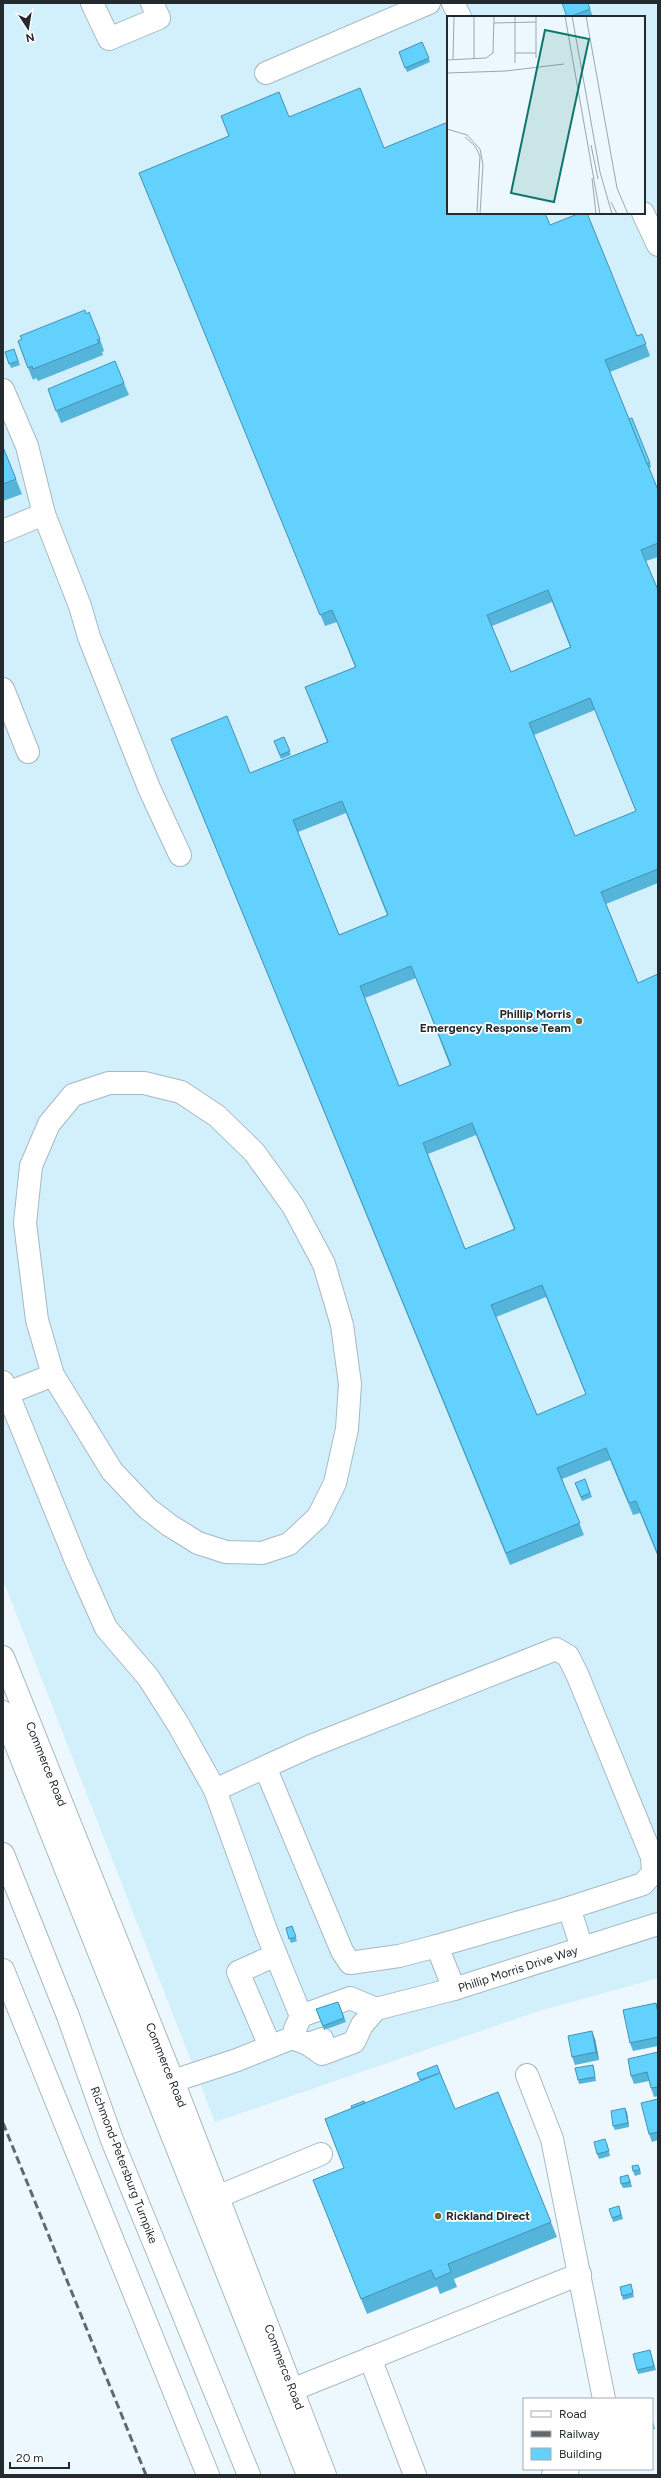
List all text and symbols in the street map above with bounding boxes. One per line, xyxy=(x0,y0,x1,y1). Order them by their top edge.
north arrow xyxy=(8,8,48,48)
inset map xyxy=(447,16,645,214)
text: N xyxy=(24,30,35,45)
place label: Phillip Morris Emergency Response Team xyxy=(420,1007,571,1035)
marker: Phillip Morris Emergency Response Team xyxy=(574,1016,584,1026)
street label: Commerce Road xyxy=(23,1720,69,1808)
street label: Phillip Morris Drive Way xyxy=(456,1943,580,1995)
street label: Commerce Road xyxy=(143,2021,189,2109)
street label: Richmond-Petersburg Turnpike xyxy=(88,2085,161,2246)
place label: Rickland Direct xyxy=(446,2209,530,2223)
marker: Rickland Direct xyxy=(433,2211,443,2221)
street label: Commerce Road xyxy=(261,2322,307,2412)
legend xyxy=(523,2398,653,2470)
text: Road xyxy=(559,2407,587,2421)
text: Railway xyxy=(559,2427,600,2441)
scale bar xyxy=(10,2444,69,2470)
text: Building xyxy=(559,2447,602,2461)
text: 20 m xyxy=(16,2451,44,2465)

